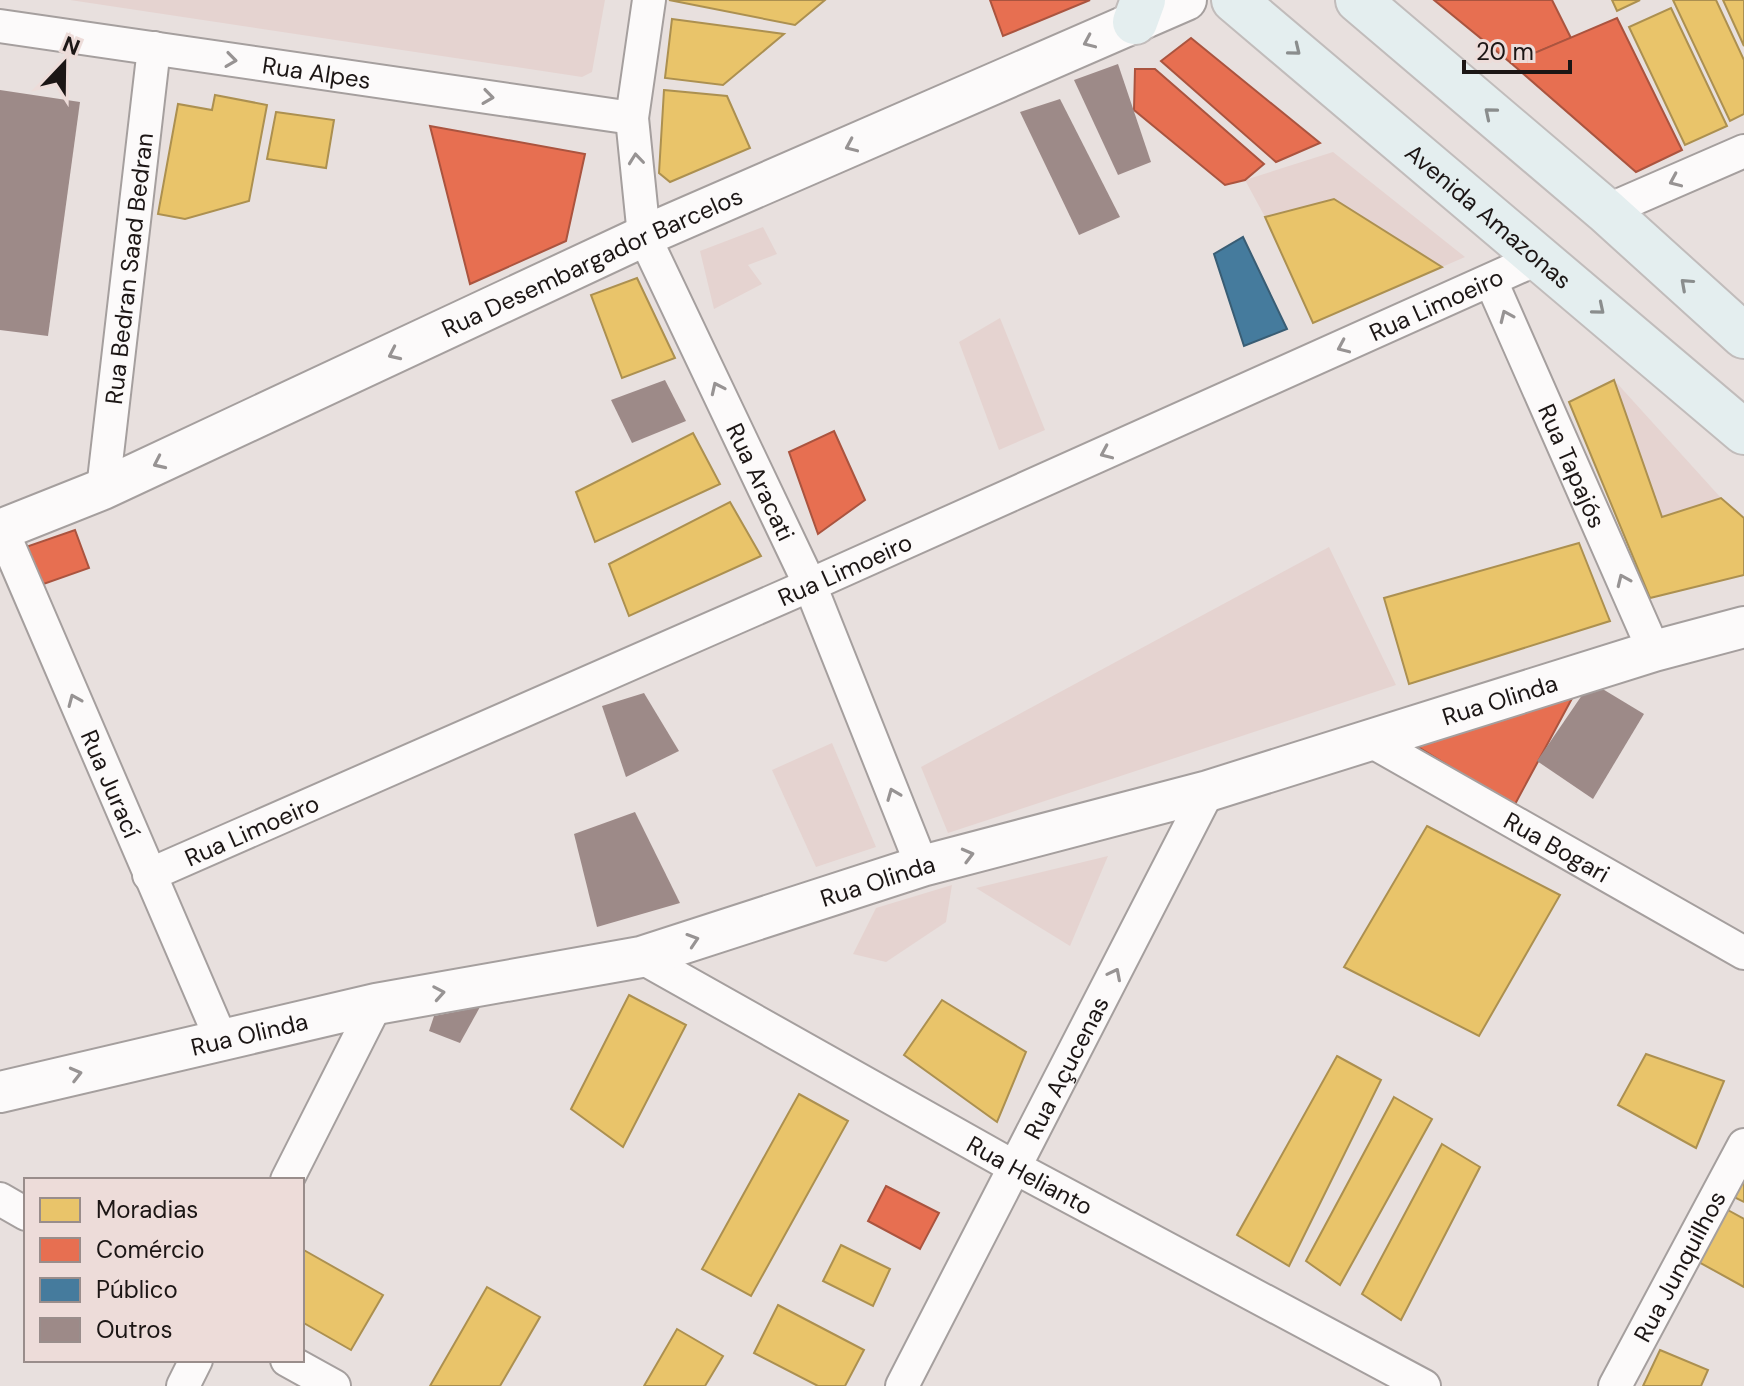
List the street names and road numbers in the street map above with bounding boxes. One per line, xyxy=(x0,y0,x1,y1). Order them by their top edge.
street label: Rua Alpes xyxy=(260,49,373,95)
street label: Rua Bedran Saad Bedran xyxy=(97,131,160,406)
street label: Avenida Amazonas xyxy=(1399,137,1579,295)
street label: Rua Desembargador Barcelos xyxy=(436,180,747,344)
street label: Rua Limoeiro xyxy=(1364,261,1508,348)
street label: Rua Tapajós xyxy=(1532,399,1613,533)
street label: Rua Aracati xyxy=(720,418,802,546)
street label: Rua Limoeiro xyxy=(773,526,917,613)
street label: Rua Olinda xyxy=(1438,667,1561,732)
street label: Rua Jurací xyxy=(74,725,148,843)
street label: Rua Limoeiro xyxy=(180,787,324,873)
street label: Rua Bogari xyxy=(1499,804,1615,889)
street label: Rua Olinda xyxy=(816,848,938,913)
street label: Rua Açucenas xyxy=(1016,991,1115,1144)
street label: Rua Olinda xyxy=(188,1005,311,1062)
street label: Rua Helianto xyxy=(962,1128,1098,1222)
street label: Rua Junquilhos xyxy=(1626,1185,1732,1347)

